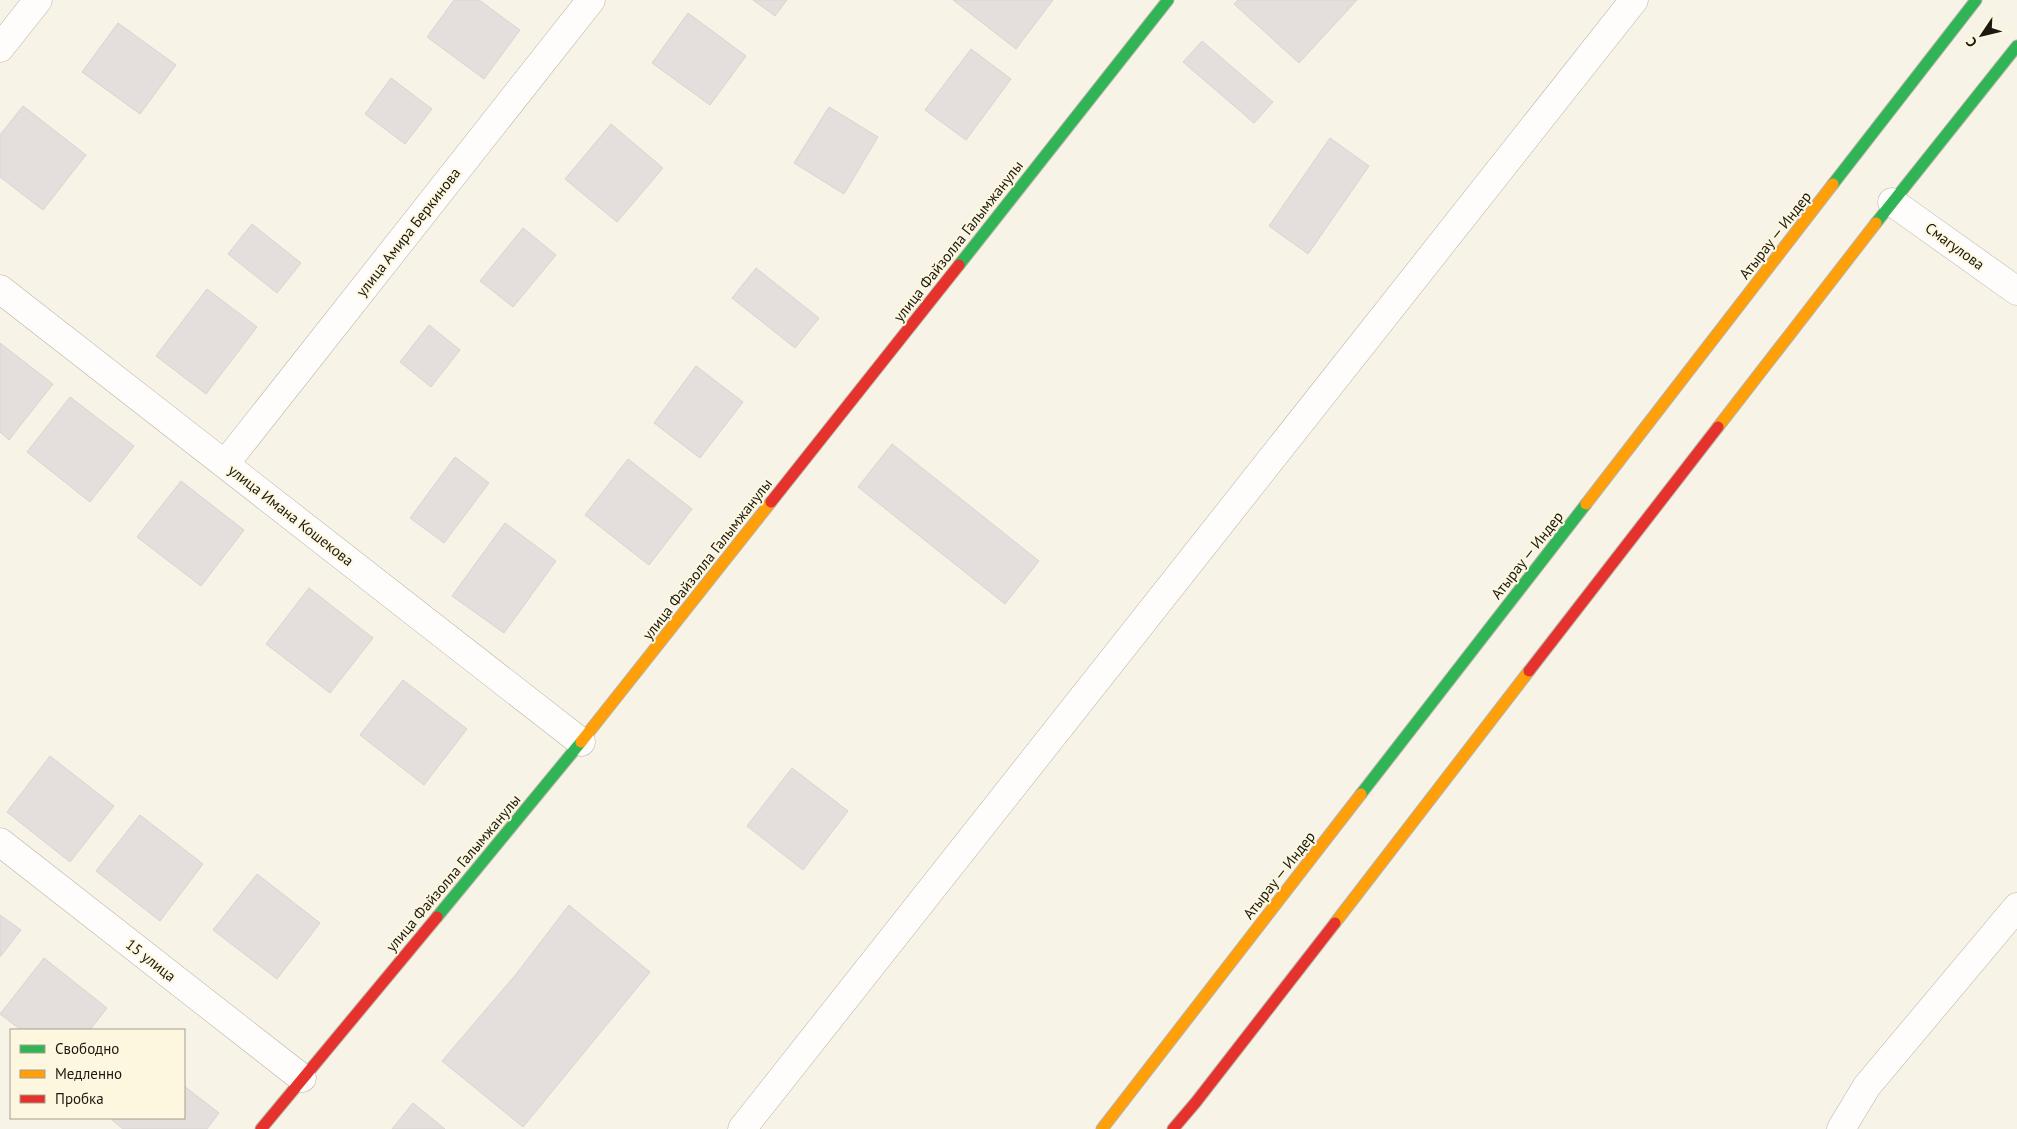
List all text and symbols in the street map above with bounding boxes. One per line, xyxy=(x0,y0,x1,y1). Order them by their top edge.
north arrow xyxy=(1957,10,2007,60)
text: С xyxy=(1962,34,1981,51)
street label: улица Файзолла Галымжанулы xyxy=(889,156,1027,326)
street label: улица Амира Беркинова xyxy=(352,164,464,300)
street label: Атырау — Индер xyxy=(1735,187,1815,283)
street label: Смагулова xyxy=(1922,218,1988,274)
street label: улица Имана Кошекова xyxy=(225,460,357,570)
street label: улица Файзолла Галымжанулы xyxy=(638,474,776,644)
street label: Атырау — Индер xyxy=(1487,507,1567,603)
street label: улица Файзолла Галымжанулы xyxy=(382,790,524,956)
street label: Атырау — Индер xyxy=(1239,827,1319,923)
street label: 15 улица xyxy=(122,934,180,986)
legend xyxy=(10,1029,185,1119)
text: Свободно xyxy=(55,1039,119,1058)
text: Медленно xyxy=(55,1064,122,1083)
text: Пробка xyxy=(55,1089,104,1108)

